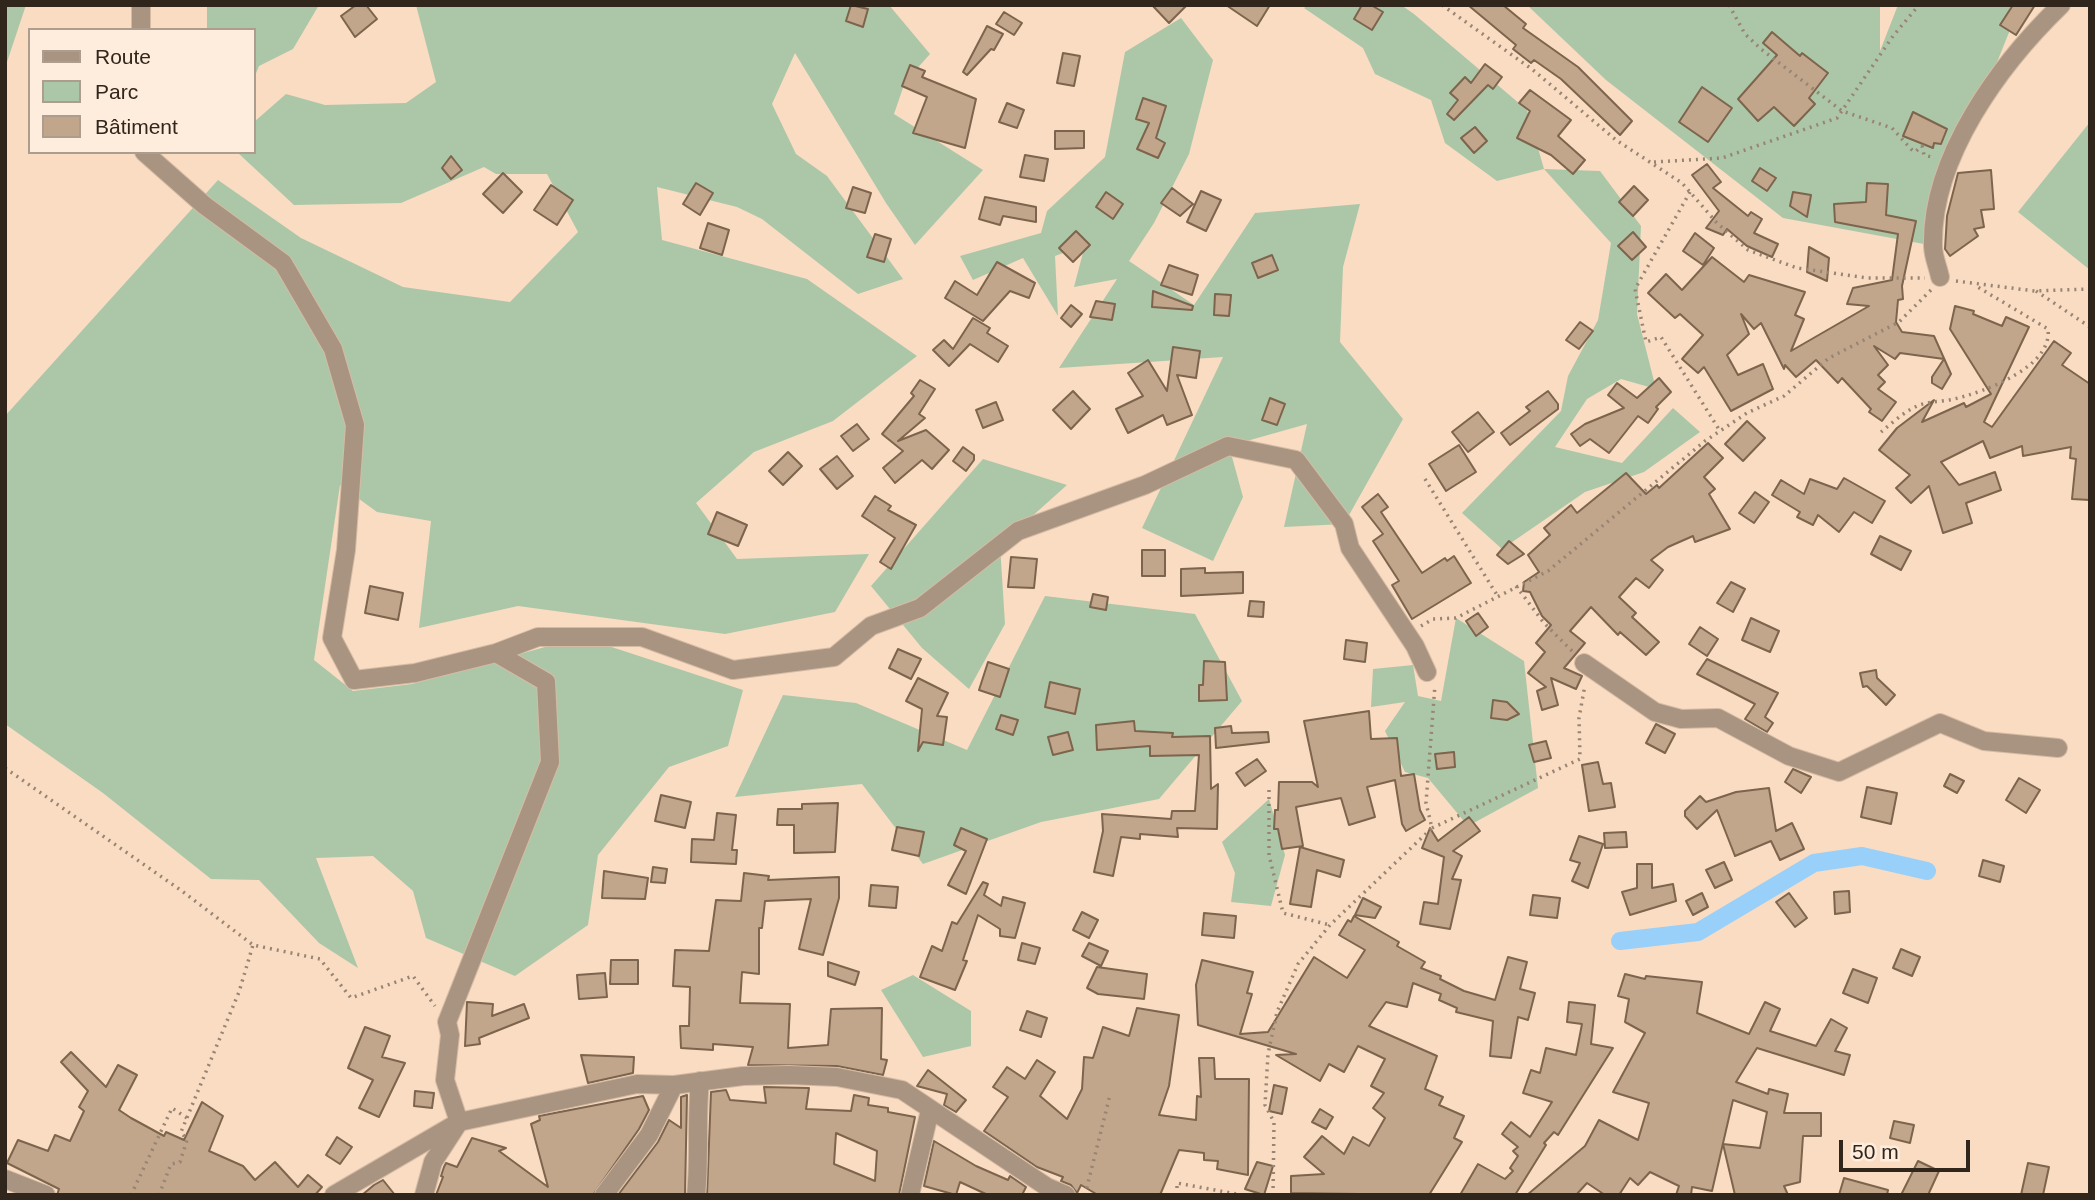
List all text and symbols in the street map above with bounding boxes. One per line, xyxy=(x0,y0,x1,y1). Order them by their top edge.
legend xyxy=(28,28,256,154)
text: Route xyxy=(95,45,151,68)
text: Parc xyxy=(95,80,138,103)
text: Bâtiment xyxy=(95,115,178,138)
scale bar xyxy=(1843,1126,1974,1170)
text: 50 m xyxy=(1852,1140,1899,1163)

